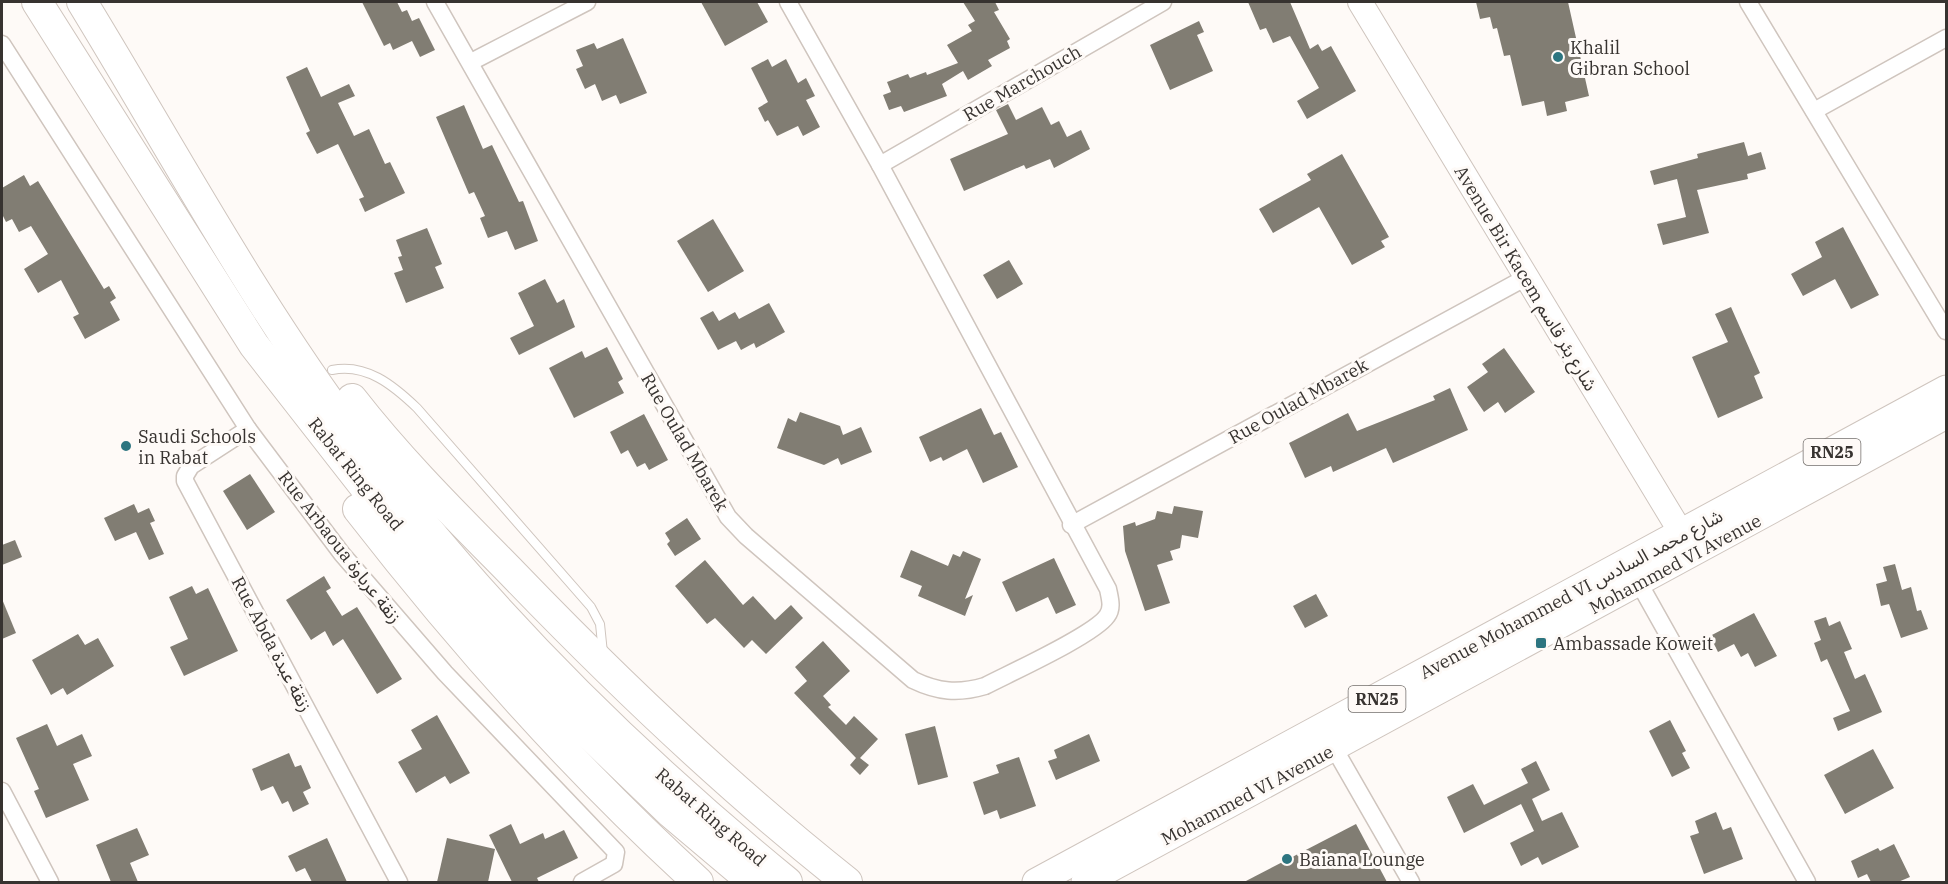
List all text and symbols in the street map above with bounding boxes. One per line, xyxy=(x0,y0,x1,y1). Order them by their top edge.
place label: Khalil Gibran School xyxy=(1570,36,1690,80)
street label: Rue Marchouch xyxy=(959,40,1085,126)
marker: Khalil Gibran School xyxy=(1551,50,1565,64)
street label: Avenue Bir Kacem شارع بئر قاسم xyxy=(1447,161,1603,396)
street label: Rue Oulad Mbarek xyxy=(1224,353,1372,449)
street label: Rue Oulad Mbarek xyxy=(636,369,734,516)
street label: Rabat Ring Road xyxy=(303,413,409,535)
place label: Saudi Schools in Rabat xyxy=(138,425,256,469)
marker: Saudi Schools in Rabat xyxy=(119,439,133,453)
road number: RN25 xyxy=(1804,439,1860,465)
street label: Rue Arbaoua زنقة عرباوة xyxy=(273,466,407,628)
street label: Avenue Mohammed VI شارع محمد السادس xyxy=(1415,504,1728,687)
street label: Mohammed VI Avenue xyxy=(1585,509,1765,619)
street label: Rue Abda زنقة عبدة xyxy=(227,572,317,716)
place label: Ambassade Koweit xyxy=(1553,632,1713,655)
marker: Ambassade Koweit xyxy=(1534,636,1548,650)
road number: RN25 xyxy=(1348,686,1406,712)
street label: Mohammed VI Avenue xyxy=(1157,740,1337,850)
street label: Rabat Ring Road xyxy=(651,763,771,871)
place label: Baiana Lounge xyxy=(1299,848,1425,871)
marker: Baiana Lounge xyxy=(1280,852,1294,866)

